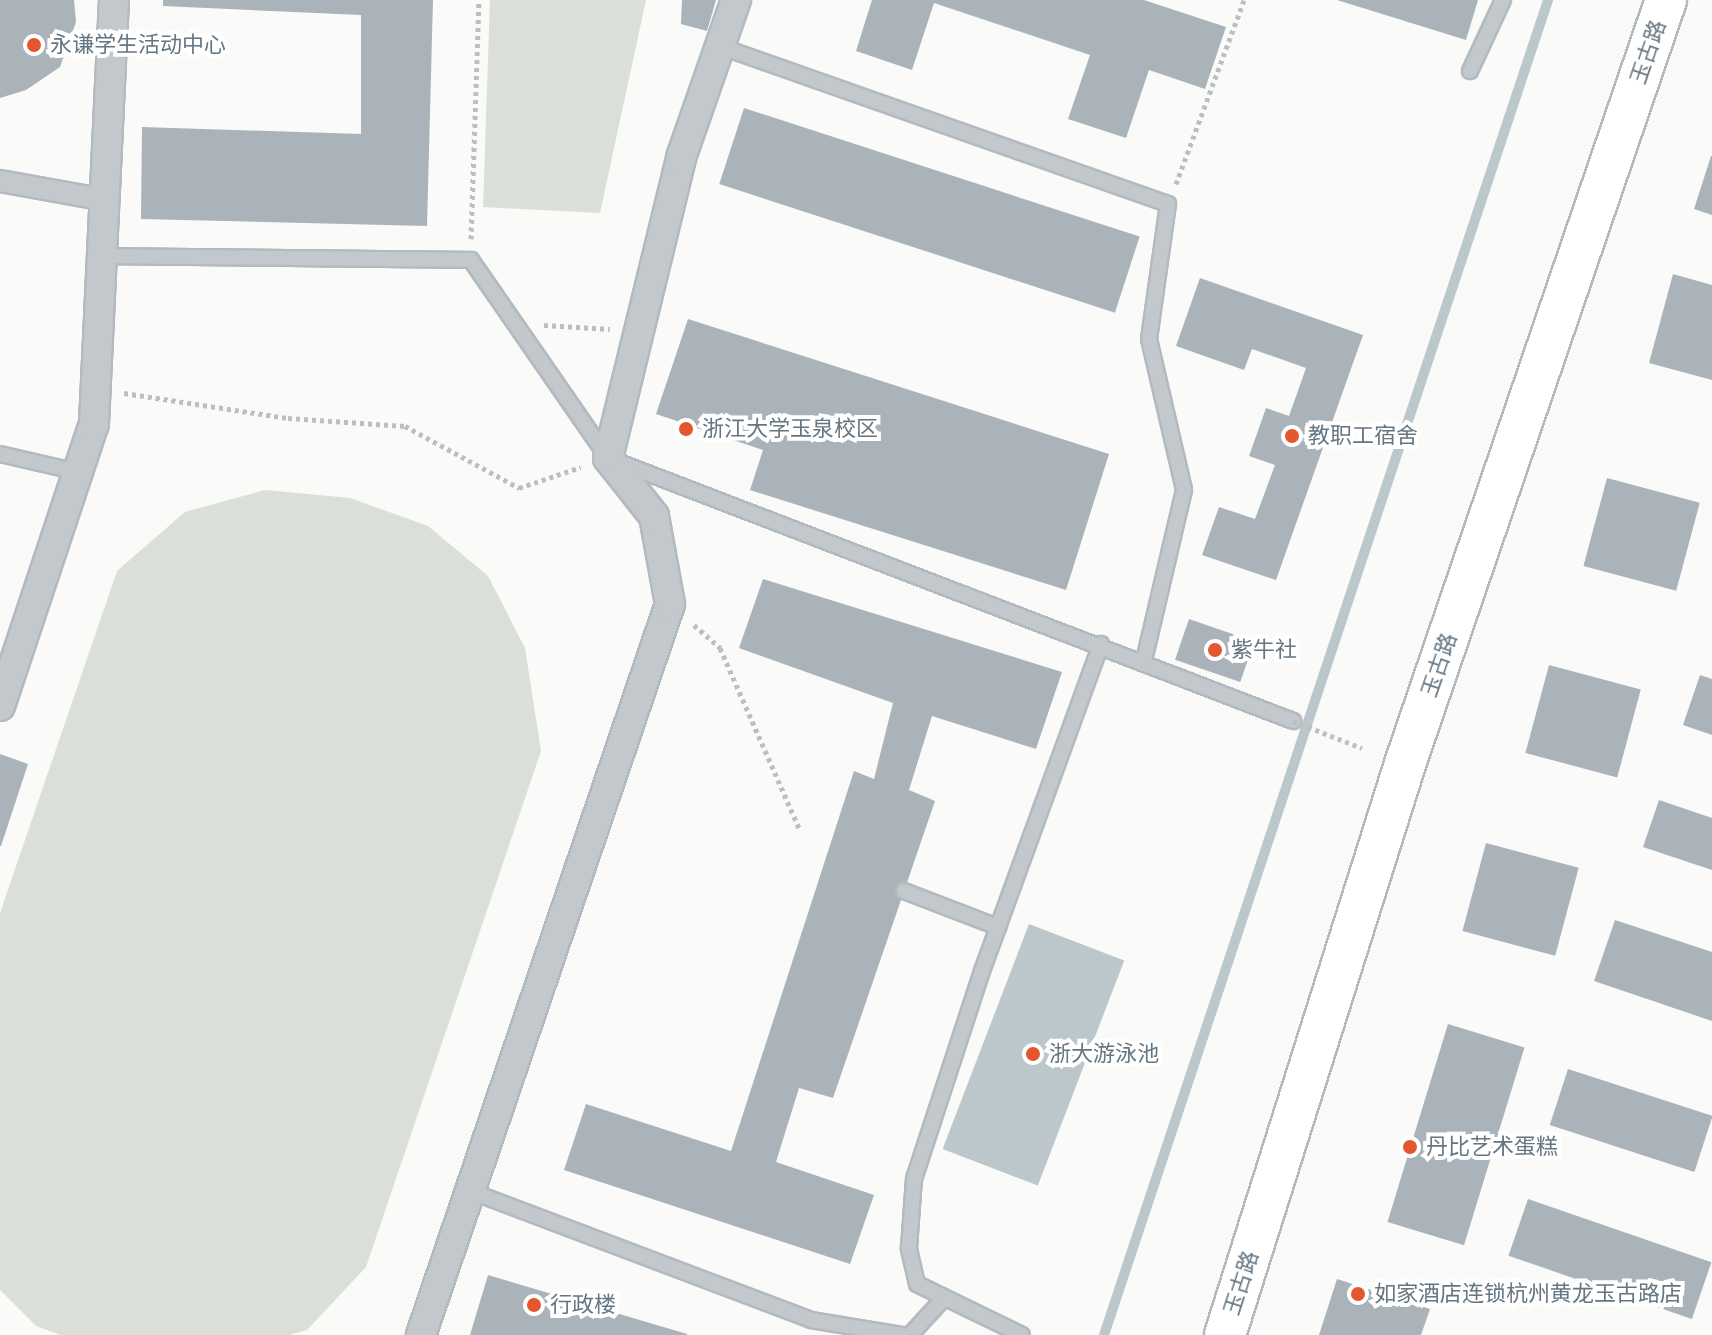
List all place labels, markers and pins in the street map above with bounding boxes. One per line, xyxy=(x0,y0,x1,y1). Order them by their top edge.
place label: 永谦学生活动中心 xyxy=(50,32,226,58)
marker: 永谦学生活动中心 xyxy=(25,36,43,54)
place label: 浙江大学玉泉校区 xyxy=(702,416,878,442)
marker: 浙江大学玉泉校区 xyxy=(677,420,695,438)
place label: 教职工宿舍 xyxy=(1308,423,1418,449)
marker: 教职工宿舍 xyxy=(1283,427,1301,445)
place label: 紫牛社 xyxy=(1231,637,1297,663)
marker: 紫牛社 xyxy=(1206,641,1224,659)
place label: 浙大游泳池 xyxy=(1049,1041,1159,1067)
marker: 浙大游泳池 xyxy=(1024,1045,1042,1063)
place label: 丹比艺术蛋糕 xyxy=(1426,1134,1558,1160)
marker: 丹比艺术蛋糕 xyxy=(1401,1138,1419,1156)
place label: 如家酒店连锁杭州黄龙玉古路店 xyxy=(1374,1281,1682,1307)
marker: 如家酒店连锁杭州黄龙玉古路店 xyxy=(1349,1285,1367,1303)
place label: 行政楼 xyxy=(550,1292,616,1318)
marker: 行政楼 xyxy=(525,1296,543,1314)

